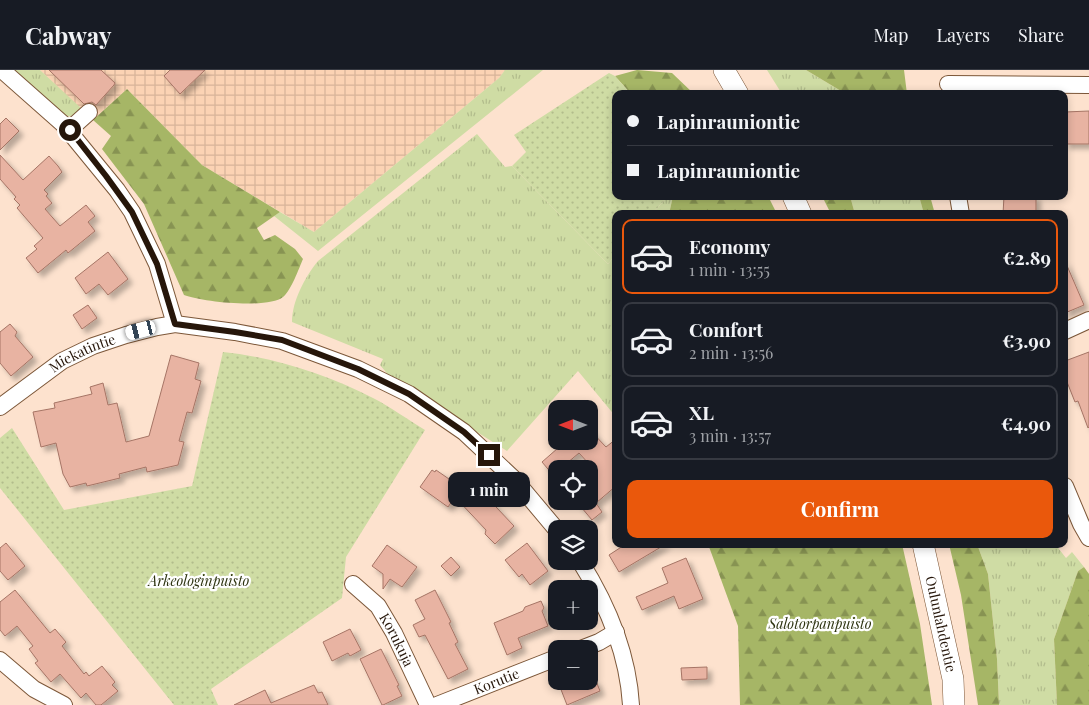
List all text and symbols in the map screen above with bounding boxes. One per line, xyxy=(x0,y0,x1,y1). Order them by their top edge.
text: Cabway xyxy=(25,19,111,51)
text: Map xyxy=(873,23,908,47)
text: Layers xyxy=(936,23,990,47)
text: Share xyxy=(1018,23,1064,47)
text: Lapinrauniontie xyxy=(657,108,800,134)
route start xyxy=(59,119,81,141)
text: Lapinrauniontie xyxy=(657,157,800,183)
text: Economy xyxy=(689,233,770,259)
icon: car xyxy=(629,234,674,279)
text: €2.89 xyxy=(1003,244,1051,270)
text: 1 min · 13:55 xyxy=(689,259,770,280)
text: Comfort xyxy=(689,316,763,342)
icon: car xyxy=(629,317,674,362)
car xyxy=(124,319,157,341)
text: €3.90 xyxy=(1002,327,1051,353)
street label: Miekatintie xyxy=(45,329,118,377)
text: 2 min · 13:56 xyxy=(689,342,773,363)
text: XL xyxy=(689,399,714,425)
north arrow xyxy=(548,400,598,450)
map controls xyxy=(548,400,598,690)
icon: car xyxy=(629,400,674,445)
text: €4.90 xyxy=(1001,410,1051,436)
text: 3 min · 13:57 xyxy=(689,425,771,446)
route end xyxy=(478,444,500,466)
button: locate xyxy=(548,460,598,510)
callout: 1 min xyxy=(448,472,530,508)
text: 1 min xyxy=(469,479,509,500)
button: Confirm xyxy=(627,480,1053,538)
button: layers xyxy=(548,520,598,570)
park label: Arkeologinpuisto xyxy=(147,571,250,590)
street label: Oulunlahdentie xyxy=(921,574,961,674)
button: + xyxy=(548,580,598,630)
street label: Korukuja xyxy=(375,609,419,670)
park label: Salotorpanpuisto xyxy=(767,614,872,633)
button: − xyxy=(548,640,598,690)
street label: Korutie xyxy=(471,663,522,699)

